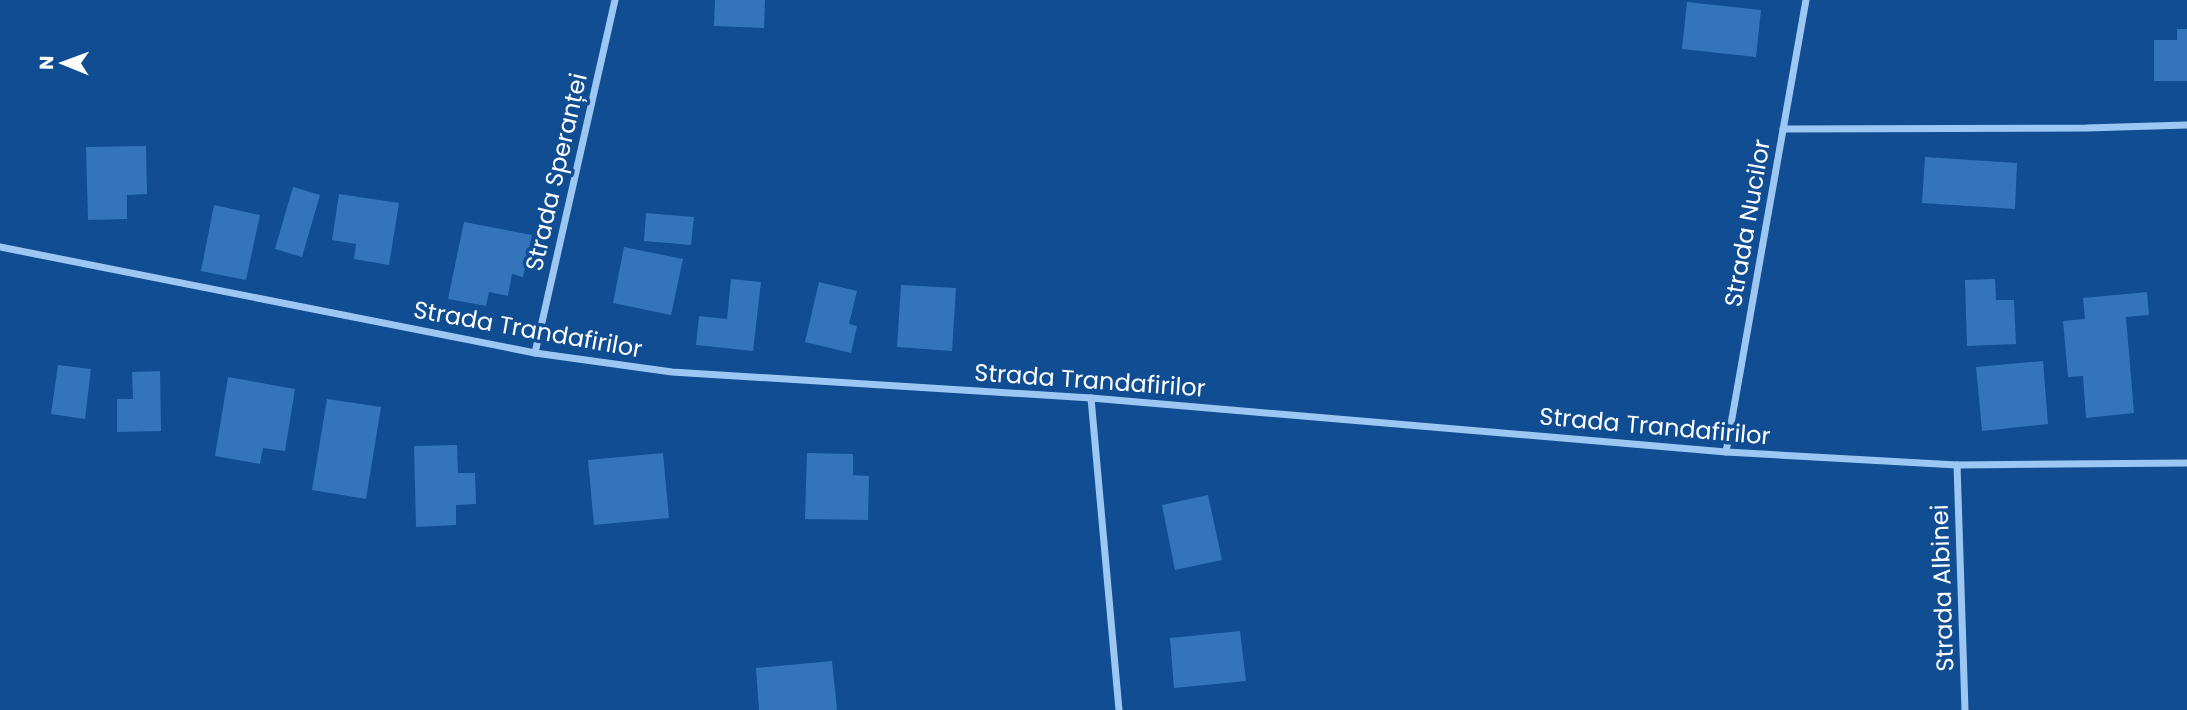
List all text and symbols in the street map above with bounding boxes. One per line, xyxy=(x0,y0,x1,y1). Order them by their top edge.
north arrow xyxy=(28,28,98,98)
text: N xyxy=(33,55,60,70)
street label: Strada Speranței xyxy=(517,70,595,274)
street label: Strada Nucilor xyxy=(1716,136,1778,309)
street label: Strada Trandafirilor xyxy=(411,293,645,365)
street label: Strada Trandafirilor xyxy=(973,355,1207,405)
street label: Strada Trandafirilor xyxy=(1538,399,1772,453)
street label: Strada Albinei xyxy=(1923,504,1961,672)

